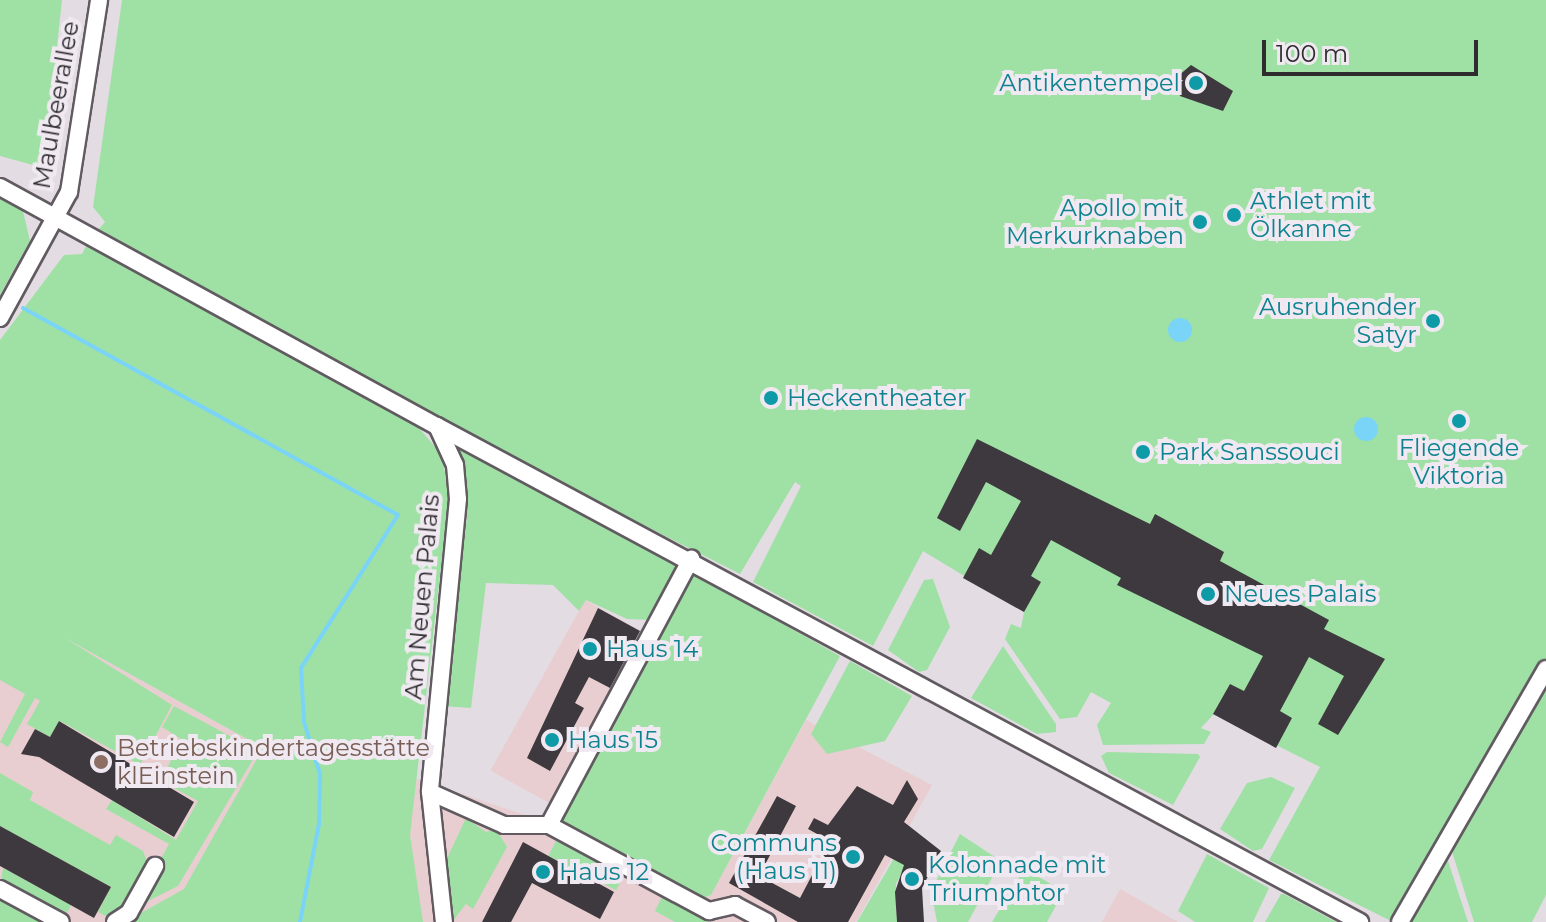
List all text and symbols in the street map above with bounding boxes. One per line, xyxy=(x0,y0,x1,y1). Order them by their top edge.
street label: Maulbeerallee xyxy=(27,19,85,191)
scale bar xyxy=(1266,24,1482,74)
text: 100 m xyxy=(1276,39,1348,68)
place label: Antikentempel xyxy=(999,69,1180,97)
marker: Antikentempel xyxy=(1187,74,1205,92)
place label: Athlet mit Ölkanne xyxy=(1250,187,1371,243)
place label: Apollo mit Merkurknaben xyxy=(1006,194,1184,250)
marker: Athlet mit Ölkanne xyxy=(1225,206,1243,224)
marker: Apollo mit Merkurknaben xyxy=(1191,213,1209,231)
place label: Ausruhender Satyr xyxy=(1259,293,1417,349)
marker: Ausruhender Satyr xyxy=(1424,312,1442,330)
place label: Heckentheater xyxy=(787,384,967,412)
marker: Heckentheater xyxy=(762,389,780,407)
marker: Fliegende Viktoria xyxy=(1450,412,1468,430)
place label: Fliegende Viktoria xyxy=(1399,434,1519,490)
place label: Park Sanssouci xyxy=(1159,438,1340,466)
marker: Park Sanssouci xyxy=(1134,443,1152,461)
street label: Am Neuen Palais xyxy=(399,493,445,701)
place label: Neues Palais xyxy=(1224,580,1376,608)
marker: Neues Palais xyxy=(1199,585,1217,603)
place label: Haus 14 xyxy=(606,635,698,663)
marker: Haus 14 xyxy=(581,640,599,658)
place label: Haus 15 xyxy=(568,726,658,754)
marker: Haus 15 xyxy=(543,731,561,749)
place label: Betriebskindertagesstätte klEinstein xyxy=(117,734,430,790)
marker: Betriebskindertagesstätte klEinstein xyxy=(92,753,110,771)
place label: Communs (Haus 11) xyxy=(710,829,837,885)
marker: Communs (Haus 11) xyxy=(844,848,862,866)
place label: Kolonnade mit Triumphtor xyxy=(928,851,1106,907)
place label: Haus 12 xyxy=(559,858,649,886)
marker: Haus 12 xyxy=(534,863,552,881)
marker: Kolonnade mit Triumphtor xyxy=(903,870,921,888)

